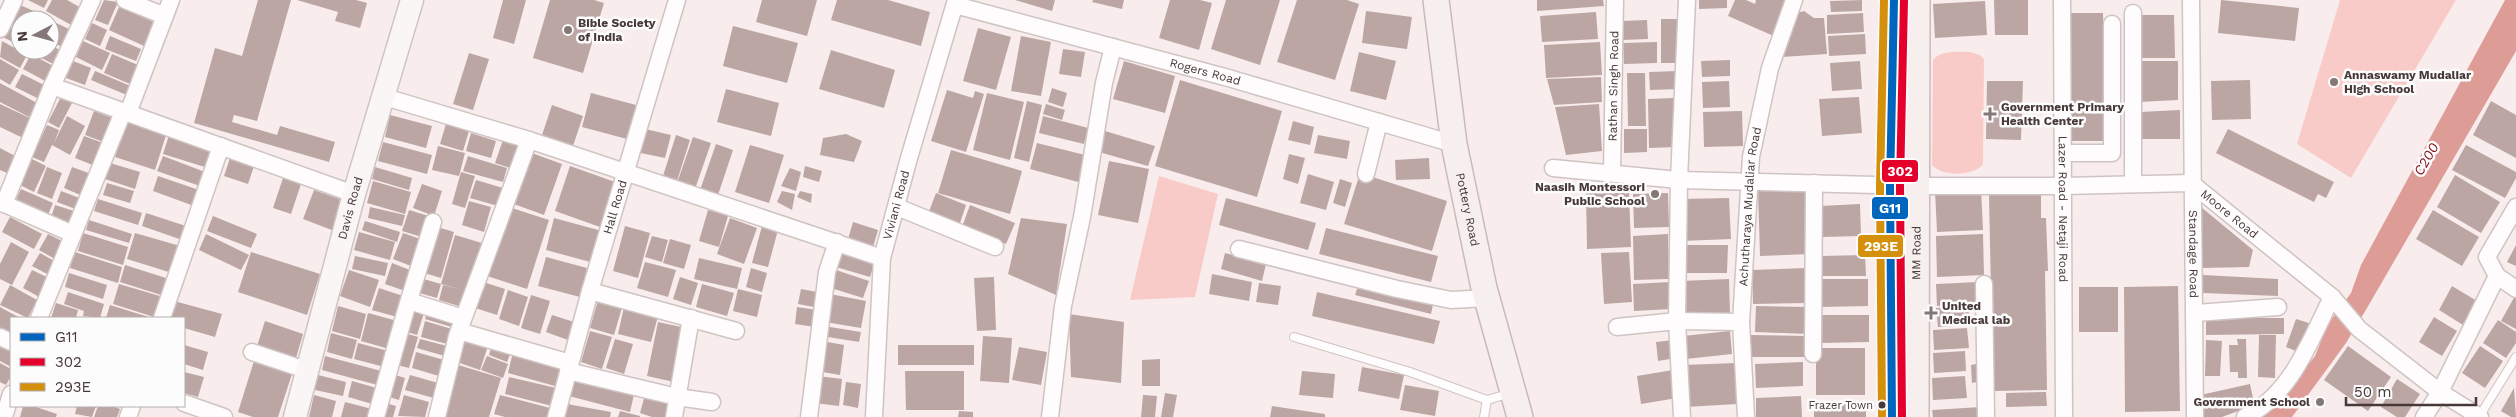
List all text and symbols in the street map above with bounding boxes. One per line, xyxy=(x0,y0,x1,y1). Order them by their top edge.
north arrow xyxy=(10,10,60,60)
place label: Bible Society of India xyxy=(578,16,656,44)
marker: Bible Society of India xyxy=(562,24,574,36)
text: N xyxy=(14,30,31,42)
street label: Rathan Singh Road xyxy=(1606,30,1621,142)
street label: Rogers Road xyxy=(1168,56,1242,88)
place label: Annaswamy Mudaliar High School xyxy=(2344,68,2472,96)
marker: Annaswamy Mudaliar High School xyxy=(2328,76,2340,88)
place label: Government Primary Health Center xyxy=(2001,100,2124,128)
marker: Government Primary Health Center xyxy=(1983,107,1997,121)
street label: Achutharaya Mudaliar Road xyxy=(1736,126,1764,287)
street label: Lazer Road - Netaji Road xyxy=(2056,136,2070,282)
water label: C200 xyxy=(2410,140,2442,178)
line badge: 302 xyxy=(1881,159,1919,183)
text: 302 xyxy=(1887,163,1913,179)
street label: Viviani Road xyxy=(880,169,912,241)
street label: Pottery Road xyxy=(1453,171,1482,247)
street label: Davis Road xyxy=(335,175,366,241)
street label: Hall Road xyxy=(600,178,630,236)
place label: Naasih Montessori Public School xyxy=(1535,180,1645,208)
street label: Moore Road xyxy=(2198,187,2261,241)
marker: Naasih Montessori Public School xyxy=(1649,188,1661,200)
line badge: G11 xyxy=(1871,196,1909,220)
text: G11 xyxy=(1879,200,1901,216)
street label: Standage Road xyxy=(2186,210,2201,298)
street label: MM Road xyxy=(1909,226,1923,280)
line badge: 293E xyxy=(1857,234,1904,258)
text: 293E xyxy=(1864,238,1898,254)
place label: United Medical lab xyxy=(1942,299,2011,327)
marker: United Medical lab xyxy=(1924,306,1938,320)
legend xyxy=(10,317,185,407)
text: G11 xyxy=(55,328,78,346)
text: 302 xyxy=(55,353,82,371)
scale bar xyxy=(2346,374,2476,406)
text: 293E xyxy=(55,378,91,396)
text: 50 m xyxy=(2354,383,2391,401)
place label: Government School xyxy=(2193,395,2310,409)
marker: Government School xyxy=(2314,396,2326,408)
place label: Frazer Town xyxy=(1808,399,1873,412)
marker: Frazer Town xyxy=(1877,400,1887,410)

